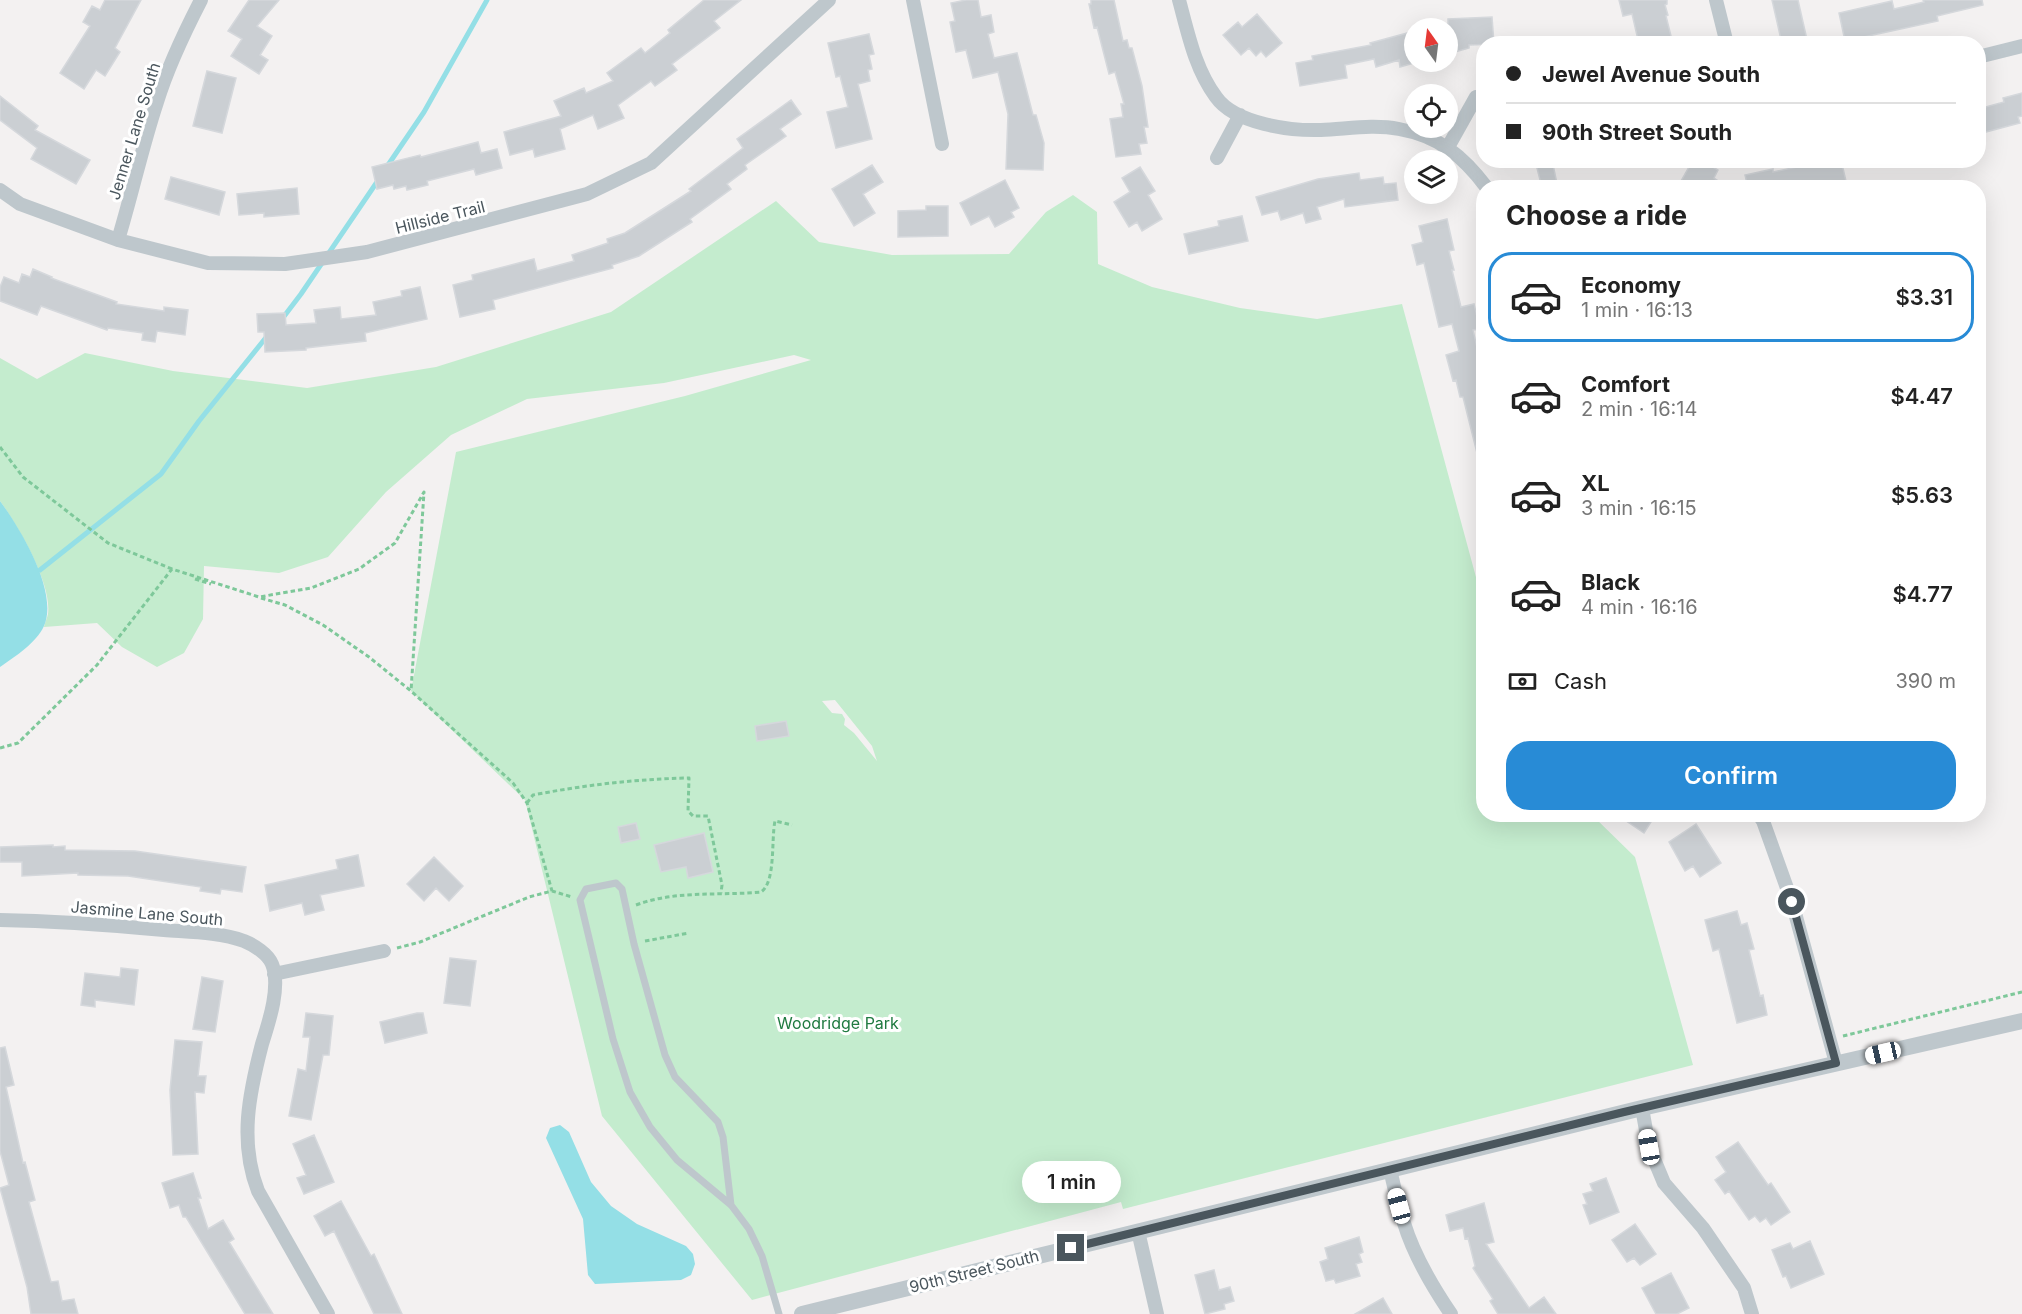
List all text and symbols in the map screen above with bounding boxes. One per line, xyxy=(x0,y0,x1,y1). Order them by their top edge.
north arrow xyxy=(1404,18,1458,72)
map controls xyxy=(1404,18,1458,204)
street label: Jenner Lane South xyxy=(104,60,164,202)
text: Jewel Avenue South xyxy=(1542,61,1760,87)
button: locate xyxy=(1404,84,1458,138)
text: 90th Street South xyxy=(1542,119,1732,145)
button: layers xyxy=(1404,150,1458,204)
street label: Hillside Trail xyxy=(393,196,487,238)
text: Choose a ride xyxy=(1506,199,1687,232)
icon: car xyxy=(1509,270,1563,324)
text: Economy xyxy=(1581,272,1681,298)
text: $3.31 xyxy=(1895,284,1953,310)
text: 1 min · 16:13 xyxy=(1581,298,1693,322)
icon: car xyxy=(1509,369,1563,423)
text: Comfort xyxy=(1581,371,1670,397)
text: $4.47 xyxy=(1890,383,1953,409)
text: 2 min · 16:14 xyxy=(1581,397,1697,421)
icon: car xyxy=(1509,468,1563,522)
text: XL xyxy=(1581,470,1610,496)
text: $5.63 xyxy=(1891,482,1953,508)
text: 3 min · 16:15 xyxy=(1581,496,1697,520)
icon: car xyxy=(1509,567,1563,621)
text: Black xyxy=(1581,569,1640,595)
text: $4.77 xyxy=(1892,581,1953,607)
text: 4 min · 16:16 xyxy=(1581,595,1698,619)
icon: cash xyxy=(1506,665,1539,698)
text: Cash xyxy=(1554,668,1607,694)
text: 390 m xyxy=(1895,669,1956,693)
button: Confirm xyxy=(1506,741,1956,810)
route start xyxy=(1778,888,1805,915)
street label: Jasmine Lane South xyxy=(70,896,224,930)
park label: Woodridge Park xyxy=(777,1013,899,1033)
car xyxy=(1863,1040,1903,1066)
car xyxy=(1637,1128,1661,1166)
callout: 1 min xyxy=(1022,1161,1120,1203)
text: 1 min xyxy=(1047,1170,1096,1194)
car xyxy=(1386,1186,1412,1226)
route end xyxy=(1057,1234,1084,1261)
street label: 90th Street South xyxy=(907,1245,1041,1297)

